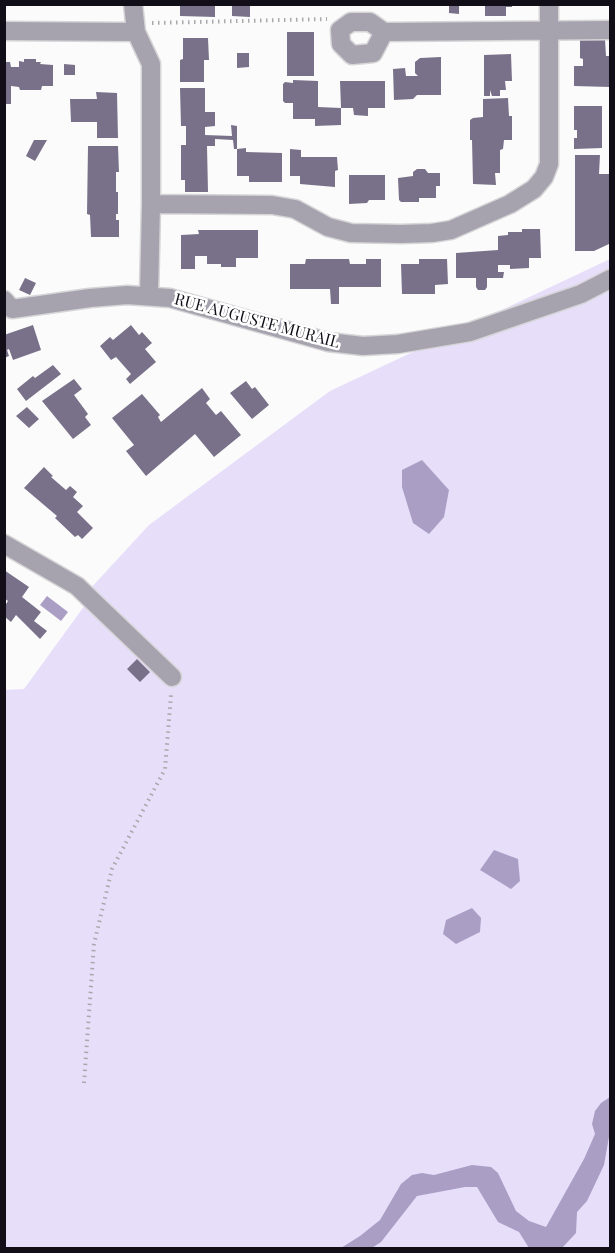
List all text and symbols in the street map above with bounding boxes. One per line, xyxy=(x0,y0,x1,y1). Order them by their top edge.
street label: RUE AUGUSTE MURAIL xyxy=(172,290,342,352)

